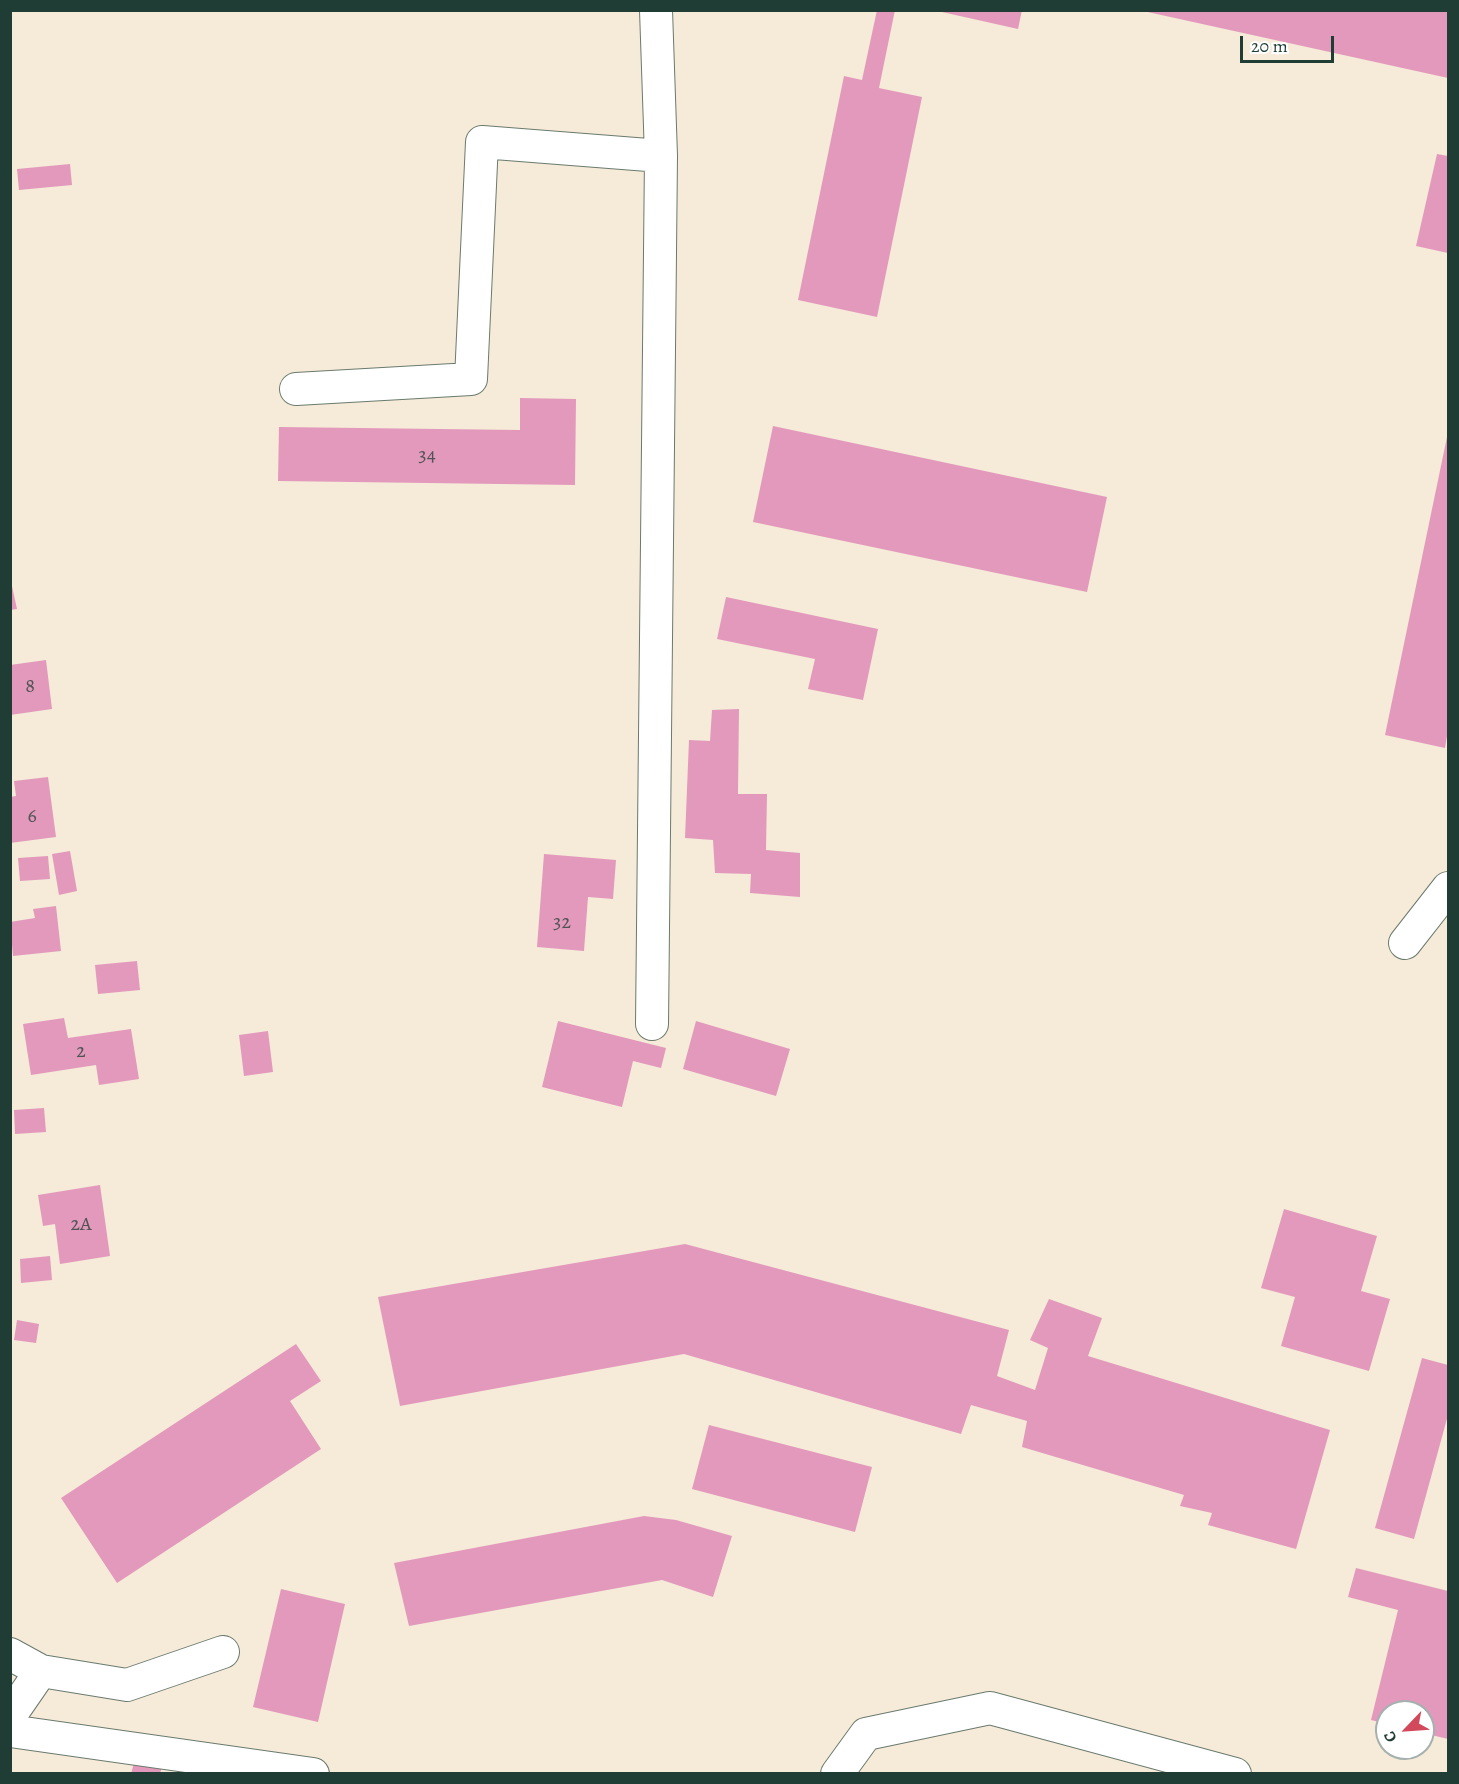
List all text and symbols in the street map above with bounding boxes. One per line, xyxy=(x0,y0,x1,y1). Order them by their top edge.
scale bar xyxy=(1243,24,1338,62)
text: 20 m xyxy=(1251,34,1288,58)
house number: 34 xyxy=(418,444,436,468)
house number: 8 xyxy=(25,675,35,699)
house number: 6 xyxy=(27,805,37,829)
house number: 32 xyxy=(553,911,571,935)
house number: 2 xyxy=(76,1040,86,1064)
house number: 2А xyxy=(70,1213,92,1237)
north arrow xyxy=(1375,1700,1435,1760)
text: С xyxy=(1378,1728,1403,1746)

